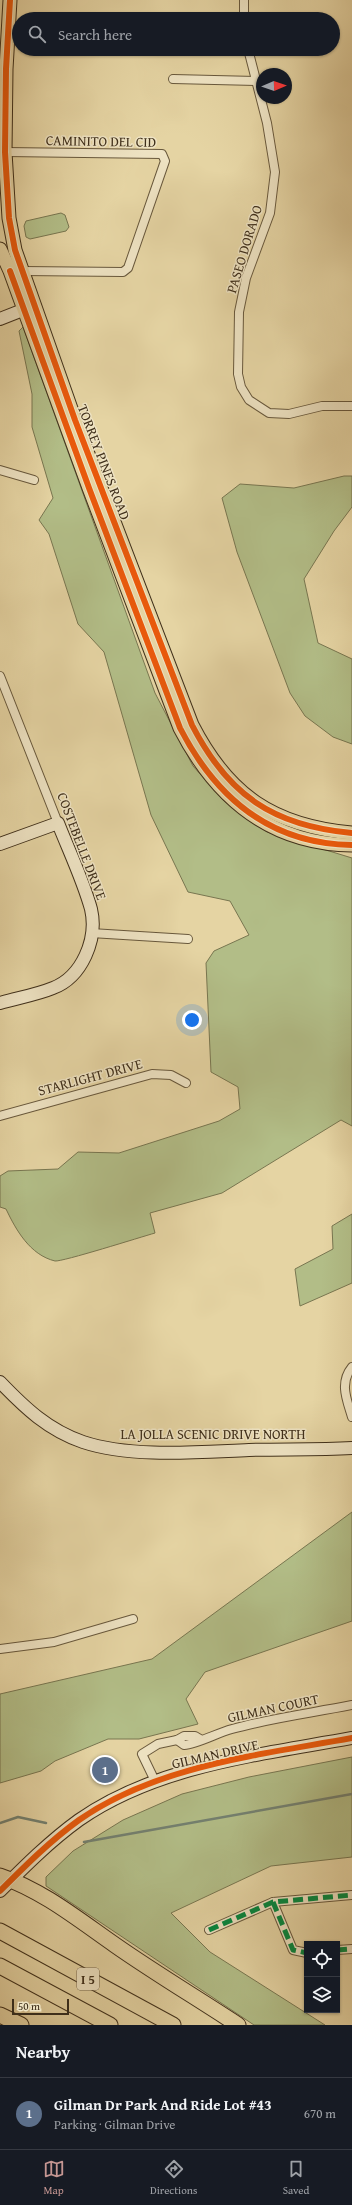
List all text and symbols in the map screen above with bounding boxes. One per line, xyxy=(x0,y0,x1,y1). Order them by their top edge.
search box xyxy=(12,12,340,56)
icon: search xyxy=(26,23,48,45)
text: Search here xyxy=(58,24,132,45)
north arrow xyxy=(256,68,292,104)
street label: CAMINITO DEL CID xyxy=(46,130,156,152)
street label: PASEO DORADO xyxy=(221,202,267,296)
street label: TORREY PINES ROAD xyxy=(73,401,135,523)
street label: COSTEBELLE DRIVE xyxy=(52,789,112,903)
your location xyxy=(182,1010,202,1030)
street label: STARLIGHT DRIVE xyxy=(36,1053,144,1101)
street label: LA JOLLA SCENIC DRIVE NORTH xyxy=(121,1424,305,1444)
street label: GILMAN COURT xyxy=(226,1689,320,1727)
street label: GILMAN DRIVE xyxy=(170,1734,260,1774)
pin: 1 xyxy=(92,1755,118,1785)
map controls xyxy=(304,1941,340,2013)
button: locate xyxy=(304,1941,340,1977)
road number: I 5 xyxy=(77,1968,99,1990)
button: layers xyxy=(304,1977,340,2013)
scale bar xyxy=(12,1997,69,2016)
text: 50 m xyxy=(18,1998,40,2014)
text: Nearby xyxy=(16,2039,70,2064)
text: Gilman Dr Park And Ride Lot #43 xyxy=(54,2094,272,2115)
text: 1 xyxy=(26,2104,32,2123)
text: 670 m xyxy=(304,2104,336,2123)
text: Parking · Gilman Drive xyxy=(54,2115,175,2134)
tab: Map xyxy=(43,2158,65,2198)
tab: Directions xyxy=(150,2158,197,2198)
tab: Saved xyxy=(283,2158,309,2198)

